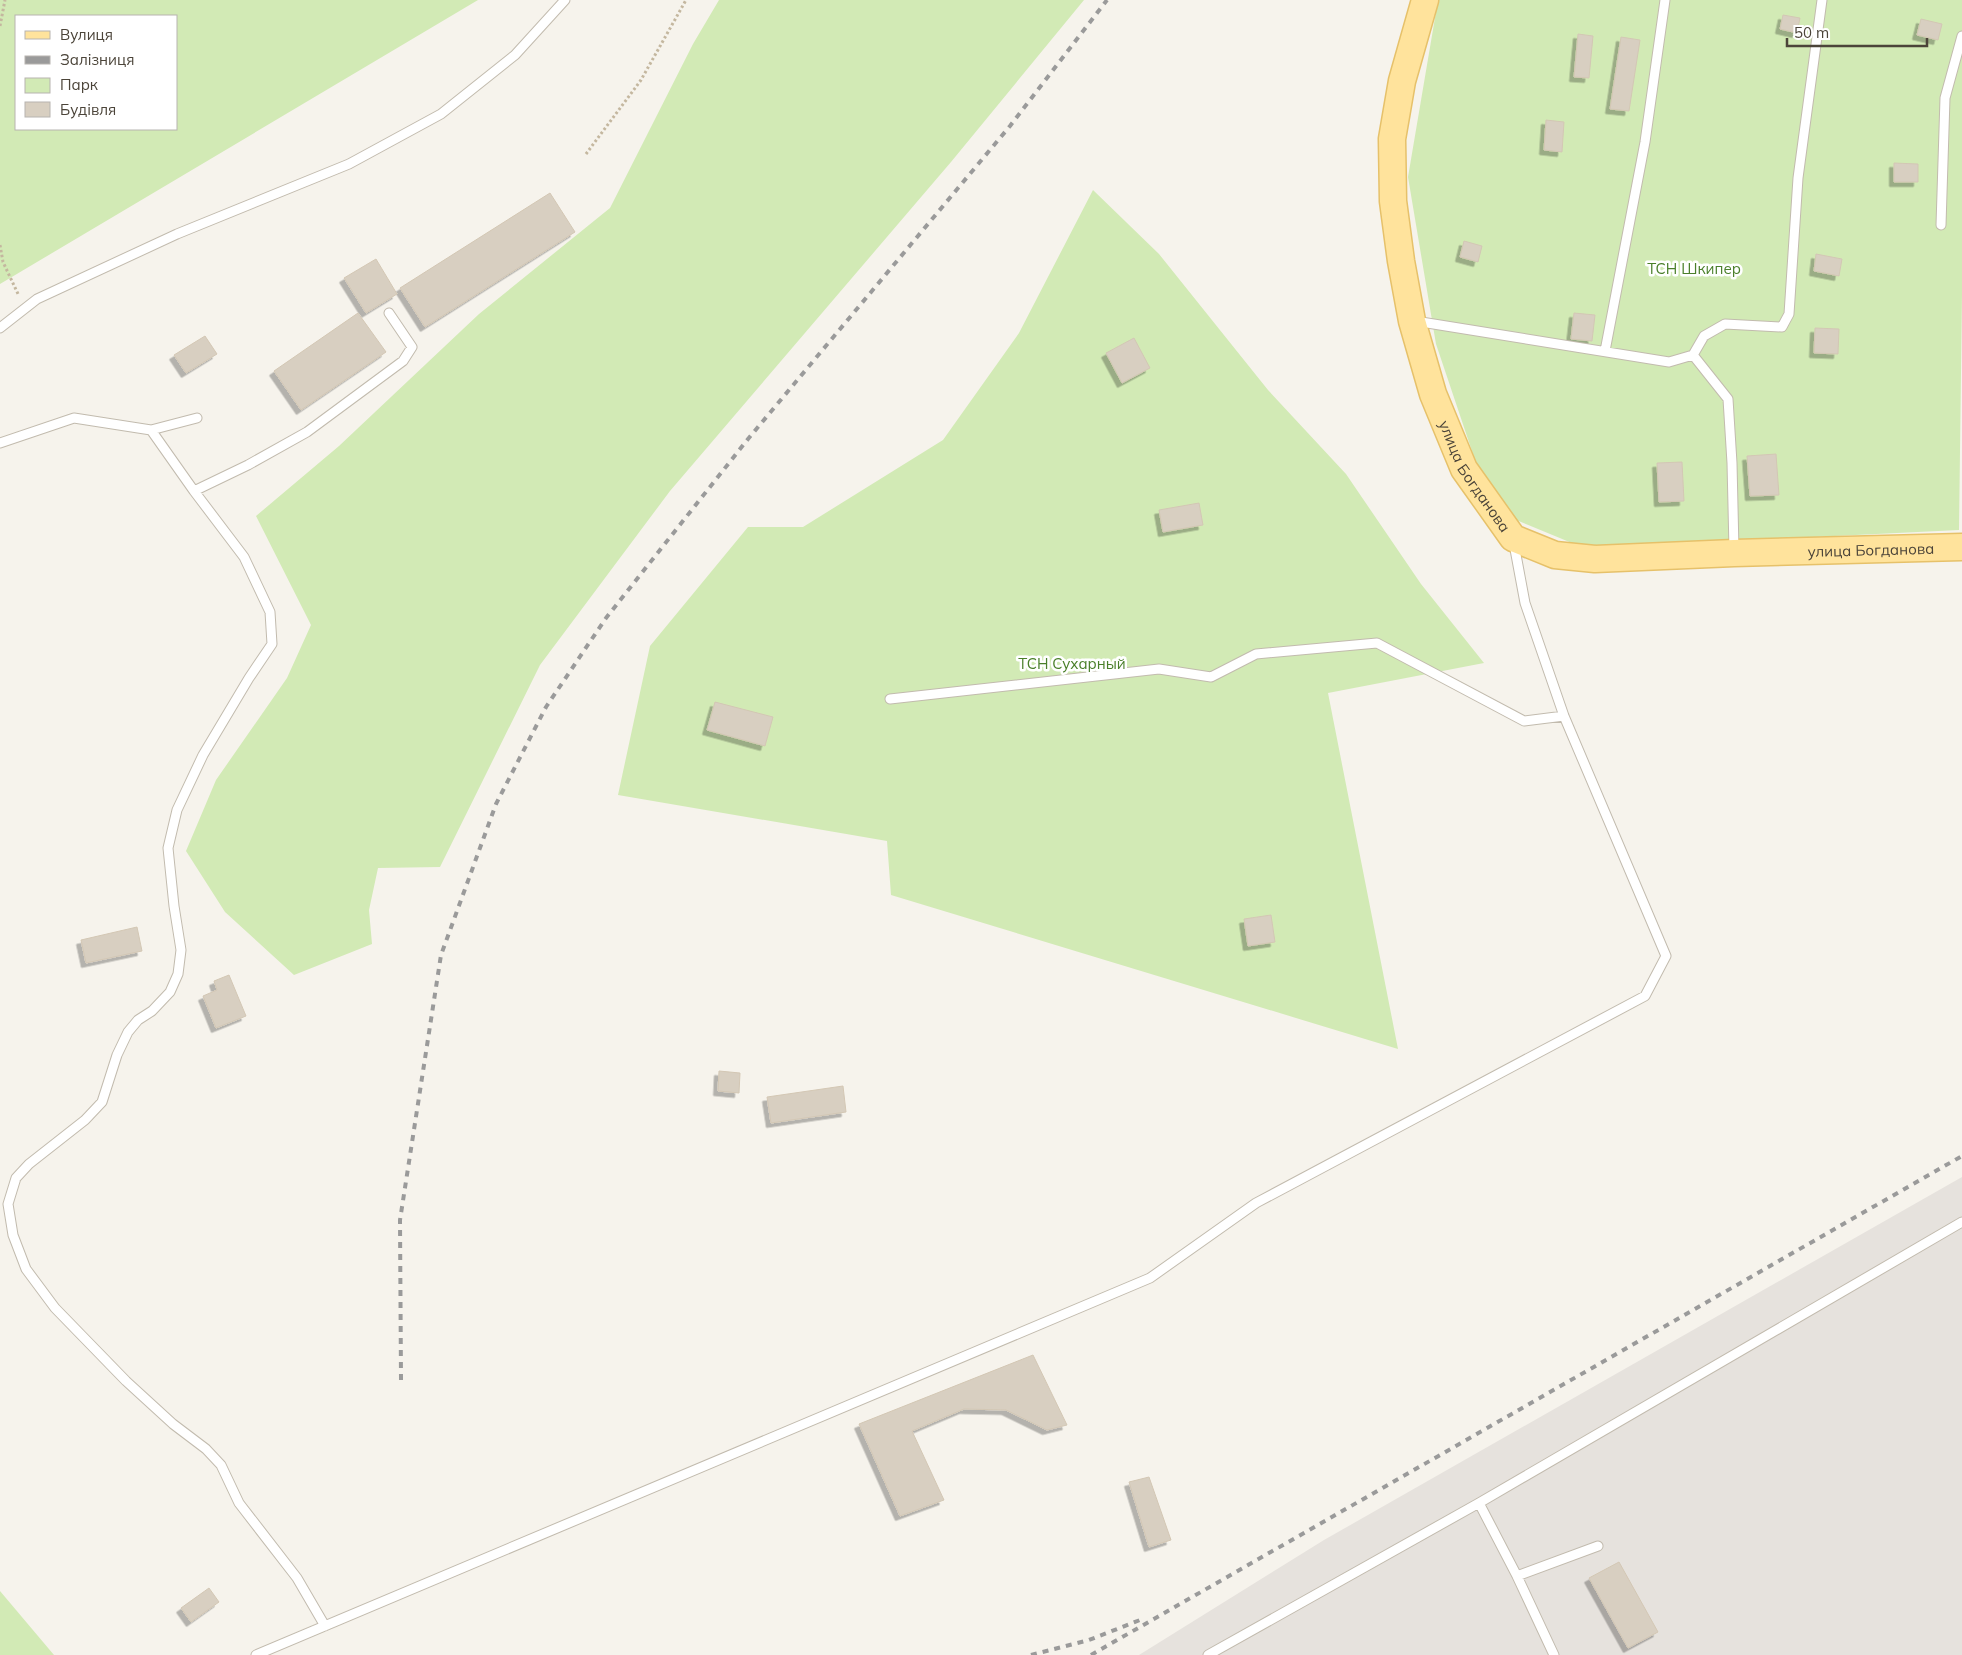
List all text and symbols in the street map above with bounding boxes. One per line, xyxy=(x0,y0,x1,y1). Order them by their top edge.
legend xyxy=(15,15,178,130)
scale bar xyxy=(1787,15,1927,47)
text: 50 m xyxy=(1794,23,1829,42)
text: Вулиця xyxy=(60,25,113,44)
text: Залізниця xyxy=(60,50,134,69)
text: Парк xyxy=(60,75,99,94)
text: Будівля xyxy=(60,100,116,119)
park label: ТСН Шкипер xyxy=(1647,259,1741,278)
street label: улица Богданова xyxy=(1435,417,1515,535)
street label: улица Богданова xyxy=(1807,538,1935,561)
park label: ТСН Сухарный xyxy=(1018,654,1126,673)

